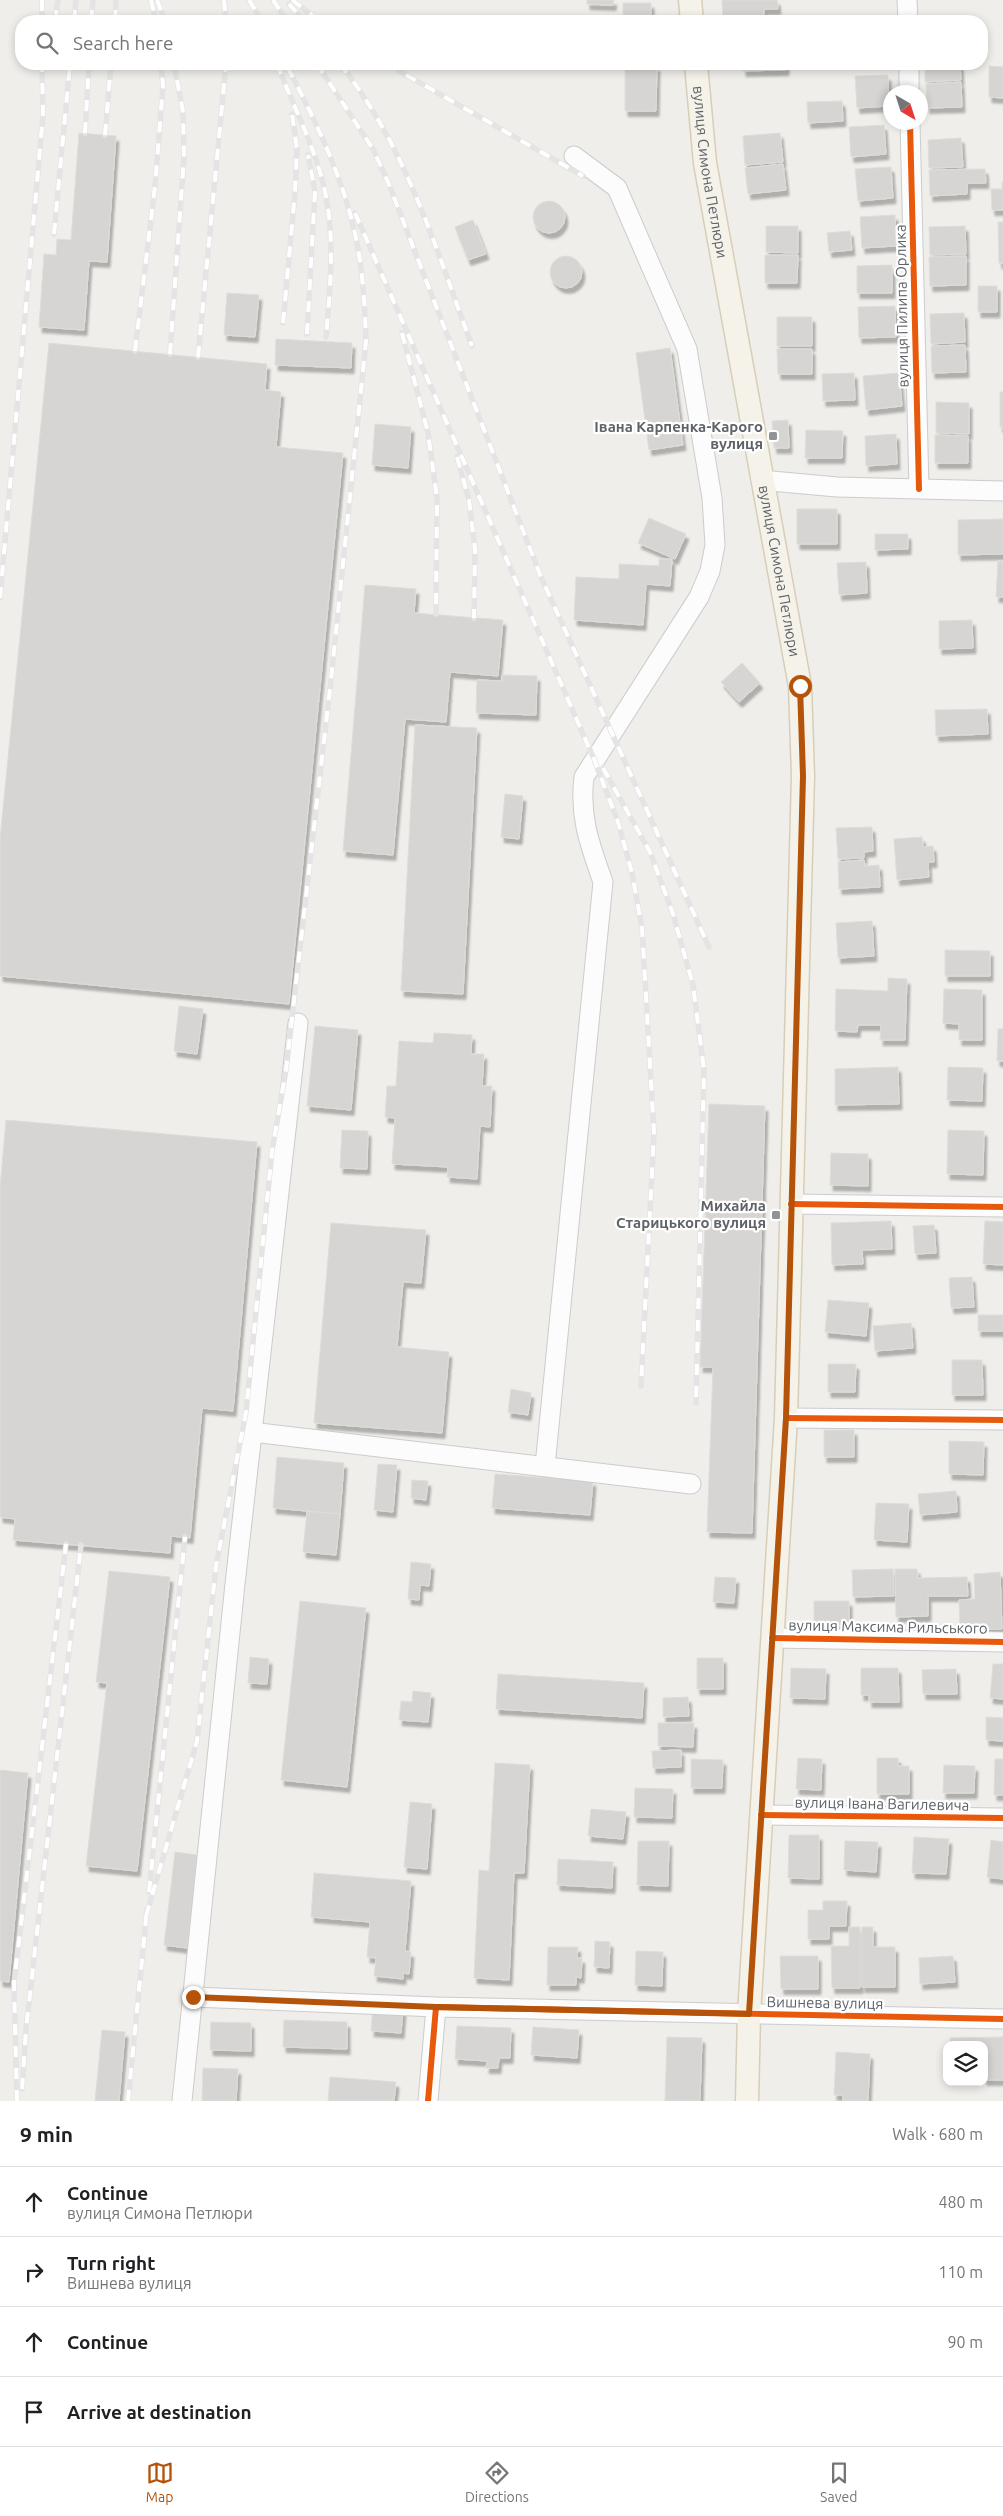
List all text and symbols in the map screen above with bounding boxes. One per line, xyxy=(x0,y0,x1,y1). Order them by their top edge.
search box xyxy=(15,15,988,70)
icon: search xyxy=(33,29,61,57)
text: Search here xyxy=(73,32,173,54)
street label: вулиця Симона Петлюри xyxy=(690,85,731,260)
north arrow xyxy=(883,85,928,130)
street label: вулиця Пилипа Орлика xyxy=(892,224,911,388)
place label: Івана Карпенка-Карого вулиця xyxy=(594,418,763,452)
marker: Івана Карпенка-Карого вулиця xyxy=(767,430,779,442)
street label: вулиця Симона Петлюри xyxy=(756,484,804,658)
route start xyxy=(789,675,812,698)
place label: Михайла Старицького вулиця xyxy=(616,1197,766,1231)
marker: Михайла Старицького вулиця xyxy=(770,1209,782,1221)
street label: вулиця Максима Рильського xyxy=(788,1616,988,1637)
street label: вулиця Івана Вагилевича xyxy=(794,1793,970,1814)
route end xyxy=(182,1986,205,2009)
street label: Вишнева вулиця xyxy=(767,1993,884,2012)
map controls xyxy=(943,2041,988,2086)
button: layers xyxy=(943,2041,988,2086)
text: 9 min xyxy=(20,2122,73,2146)
text: Walk · 680 m xyxy=(892,2125,983,2143)
text: Continue xyxy=(67,2182,148,2204)
icon: ahead xyxy=(20,2188,48,2216)
text: 480 m xyxy=(938,2193,983,2211)
text: вулиця Симона Петлюри xyxy=(67,2204,253,2222)
text: Turn right xyxy=(67,2252,155,2274)
icon: right xyxy=(20,2258,48,2286)
text: 110 m xyxy=(938,2263,983,2281)
text: Вишнева вулиця xyxy=(67,2274,192,2292)
icon: ahead xyxy=(20,2328,48,2356)
text: Continue xyxy=(67,2331,148,2353)
text: 90 m xyxy=(947,2333,983,2351)
icon: arrive xyxy=(20,2398,48,2426)
text: Arrive at destination xyxy=(67,2401,252,2423)
tab: Map xyxy=(146,2459,174,2505)
tab: Directions xyxy=(465,2459,529,2505)
tab: Saved xyxy=(820,2459,857,2505)

